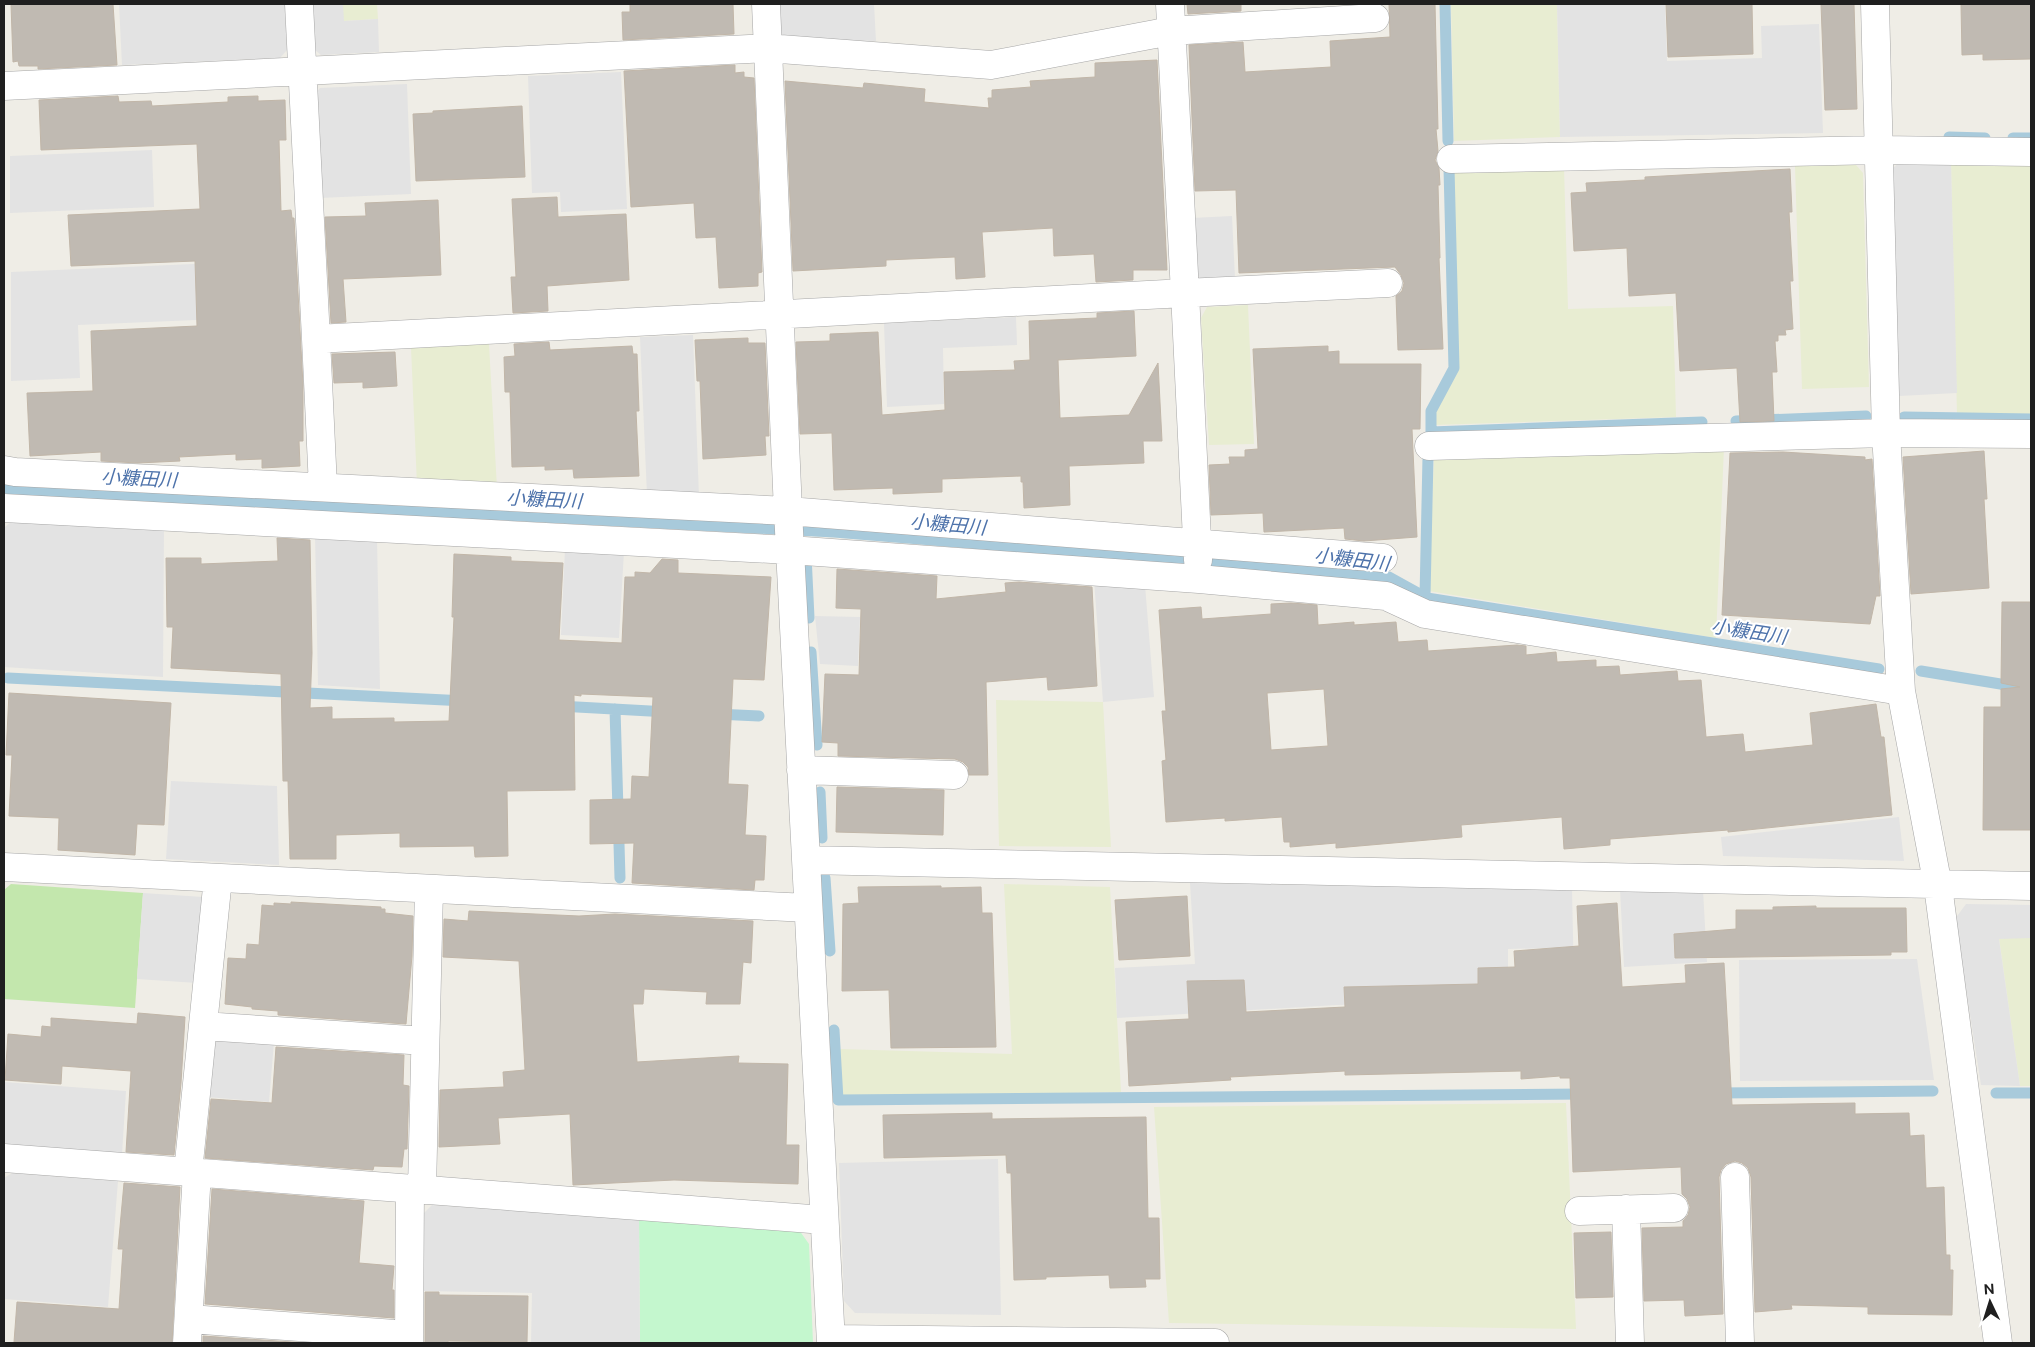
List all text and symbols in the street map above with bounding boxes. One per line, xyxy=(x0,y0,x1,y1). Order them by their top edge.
water label: 小糠田川 xyxy=(100,465,180,491)
water label: 小糠田川 xyxy=(505,486,585,512)
water label: 小糠田川 xyxy=(909,510,989,538)
water label: 小糠田川 xyxy=(1313,543,1393,575)
water label: 小糠田川 xyxy=(1710,614,1790,648)
north arrow xyxy=(1965,1277,2015,1327)
text: N xyxy=(1983,1281,1995,1297)

